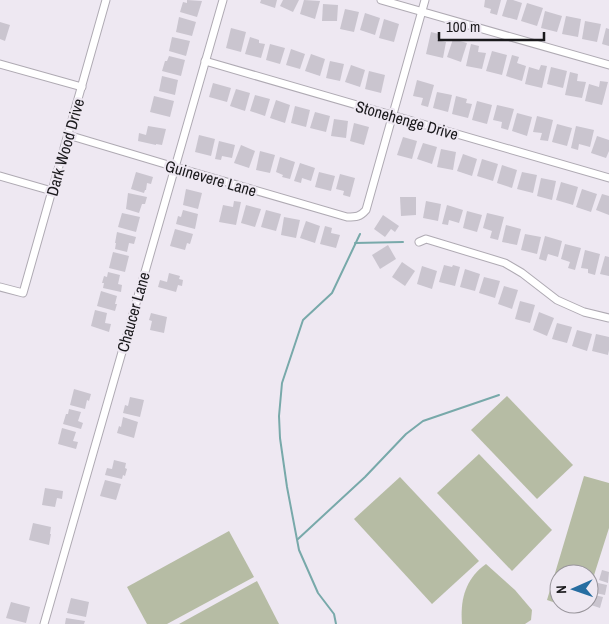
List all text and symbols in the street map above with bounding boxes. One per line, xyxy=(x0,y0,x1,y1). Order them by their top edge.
scale bar xyxy=(439,10,544,42)
text: 100 m xyxy=(446,16,480,37)
street label: Stonehenge Drive xyxy=(353,95,461,145)
street label: Dark Wood Drive xyxy=(41,96,89,198)
street label: Guinevere Lane xyxy=(163,154,259,202)
street label: Chaucer Lane xyxy=(111,269,155,355)
north arrow xyxy=(549,564,599,614)
text: N xyxy=(552,585,570,594)

